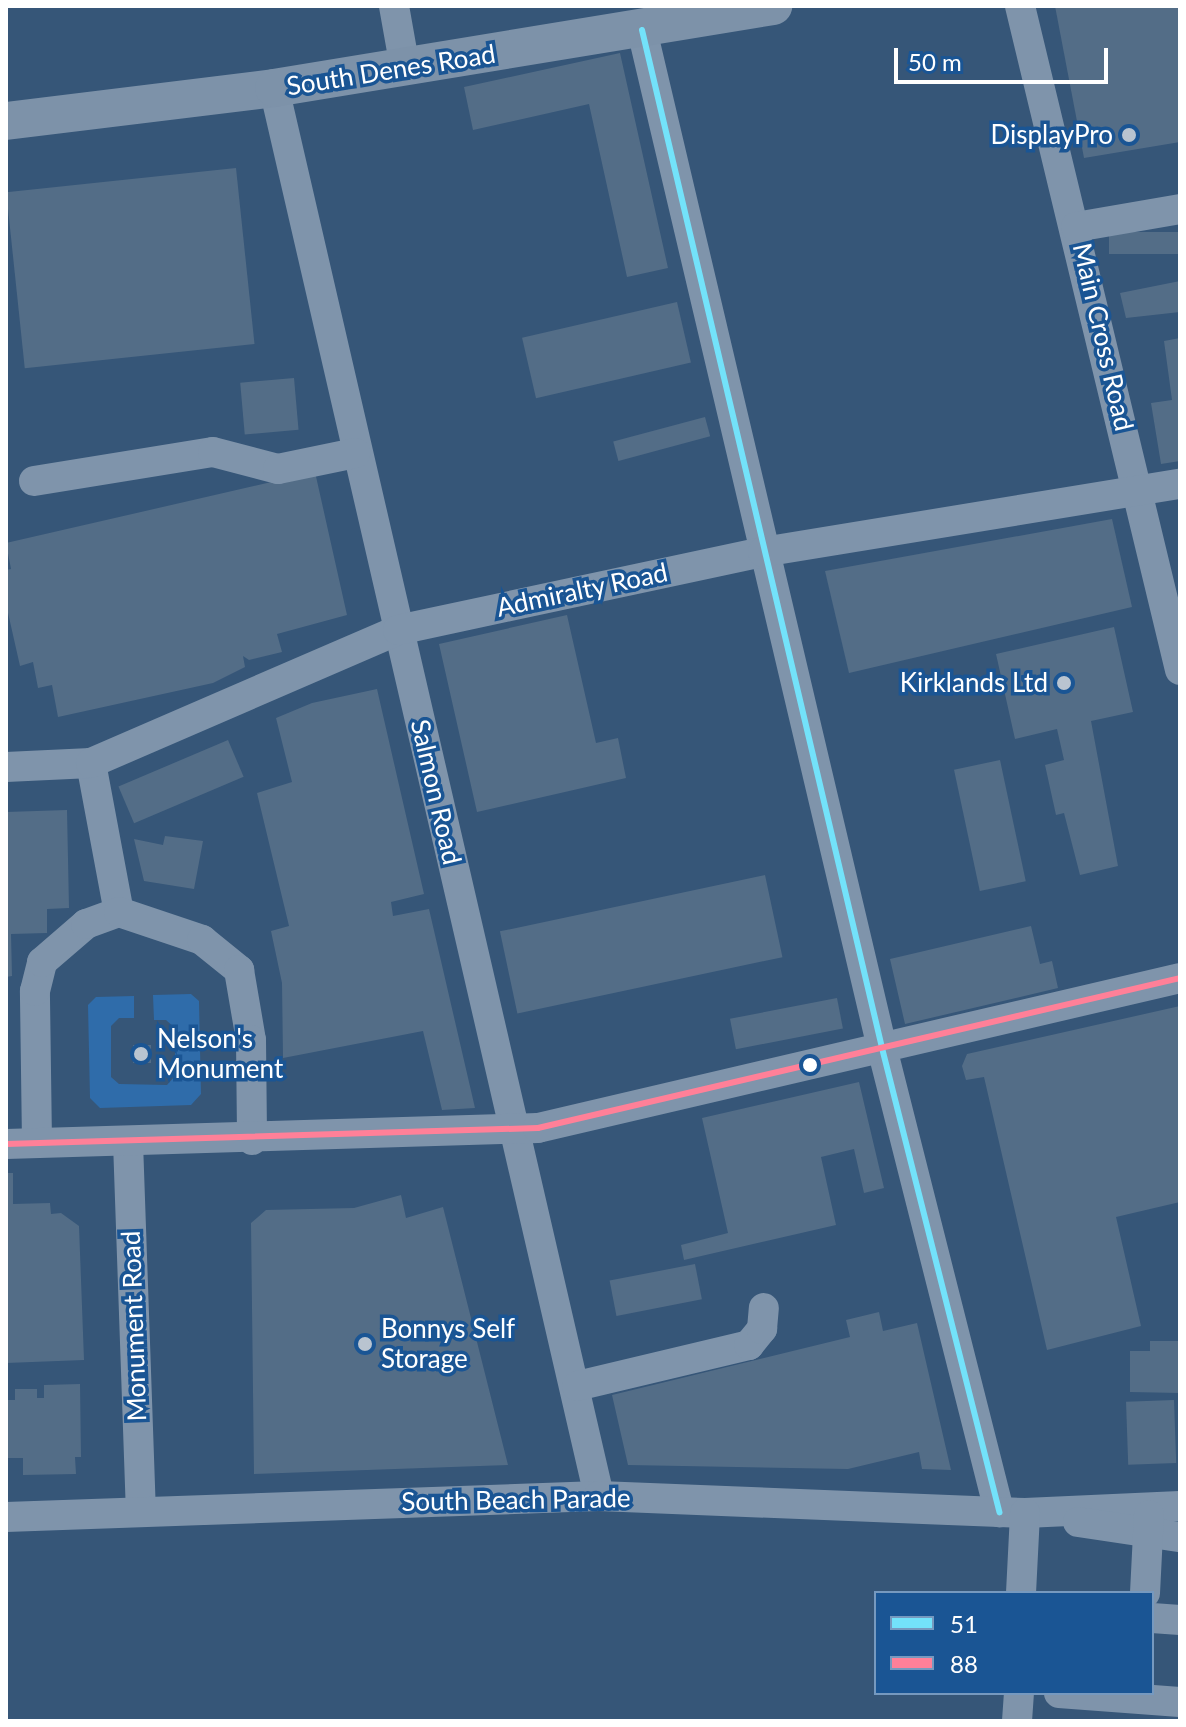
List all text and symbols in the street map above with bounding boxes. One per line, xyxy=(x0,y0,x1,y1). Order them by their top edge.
scale bar xyxy=(898,32,1112,82)
street label: South Denes Road xyxy=(284,38,498,102)
text: 50 m xyxy=(908,47,962,76)
place label: DisplayPro xyxy=(991,119,1113,151)
marker: DisplayPro xyxy=(1120,126,1138,144)
street label: Main Cross Road xyxy=(1066,240,1140,434)
street label: Admiralty Road xyxy=(493,557,671,623)
place label: Kirklands Ltd xyxy=(900,667,1048,699)
marker: Kirklands Ltd xyxy=(1055,674,1073,692)
street label: Salmon Road xyxy=(404,716,468,868)
place label: Nelson's Monument xyxy=(157,1023,283,1084)
marker: Nelson's Monument xyxy=(132,1045,150,1063)
unlabelled marker xyxy=(802,1057,818,1073)
street label: Monument Road xyxy=(115,1230,153,1422)
place label: Bonnys Self Storage xyxy=(381,1313,515,1374)
marker: Bonnys Self Storage xyxy=(356,1335,374,1353)
street label: South Beach Parade xyxy=(401,1482,631,1518)
legend xyxy=(874,1591,1154,1695)
text: 51 xyxy=(950,1609,978,1638)
text: 88 xyxy=(950,1649,978,1678)

